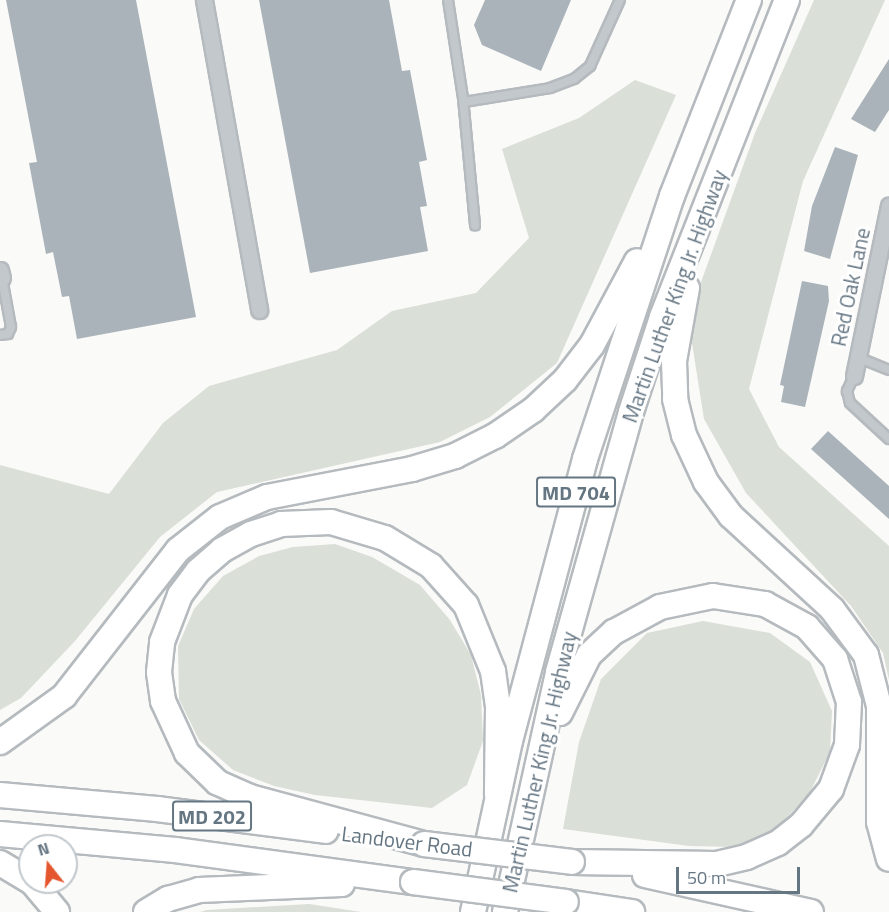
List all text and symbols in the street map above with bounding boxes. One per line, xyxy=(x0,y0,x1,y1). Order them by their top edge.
street label: Martin Luther King Jr. Highway xyxy=(616,166,732,426)
street label: Red Oak Lane xyxy=(825,225,875,349)
road number: MD 704 xyxy=(536,475,616,509)
street label: Martin Luther King Jr. Highway xyxy=(497,629,581,895)
road number: MD 202 xyxy=(172,799,252,833)
street label: Landover Road xyxy=(340,820,474,862)
north arrow xyxy=(18,834,78,894)
text: N xyxy=(35,836,52,862)
scale bar xyxy=(679,855,804,893)
text: 50 m xyxy=(687,864,726,891)

